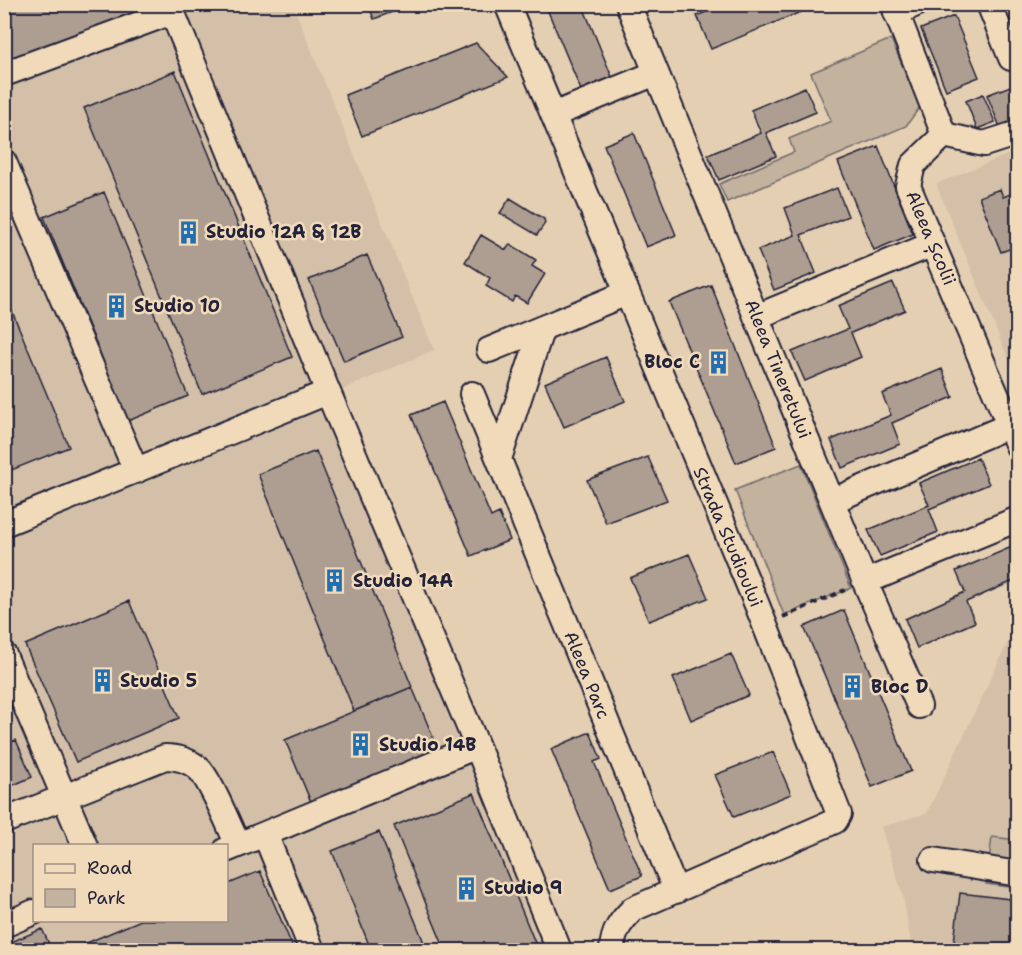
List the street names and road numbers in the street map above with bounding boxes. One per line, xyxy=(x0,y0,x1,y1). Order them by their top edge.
street label: Aleea Școlii xyxy=(900,187,962,289)
street label: Aleea Tineretului xyxy=(739,296,817,442)
street label: Strada Studioului xyxy=(688,463,768,611)
street label: Aleea Parc xyxy=(559,628,615,722)

